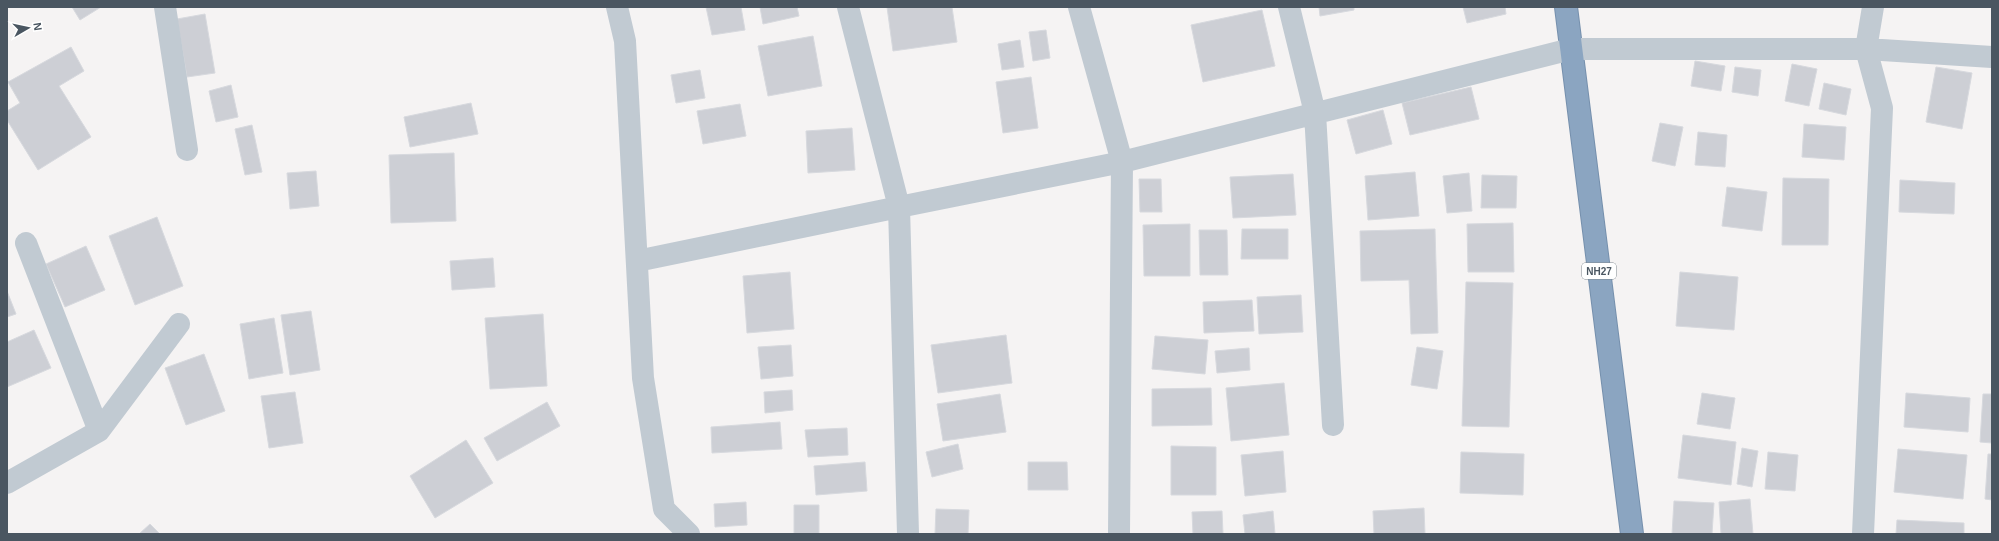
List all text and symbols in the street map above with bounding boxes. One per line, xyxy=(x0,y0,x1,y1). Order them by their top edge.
north arrow xyxy=(8,8,48,48)
text: N xyxy=(31,22,44,31)
road number: NH27 xyxy=(1582,263,1616,279)

